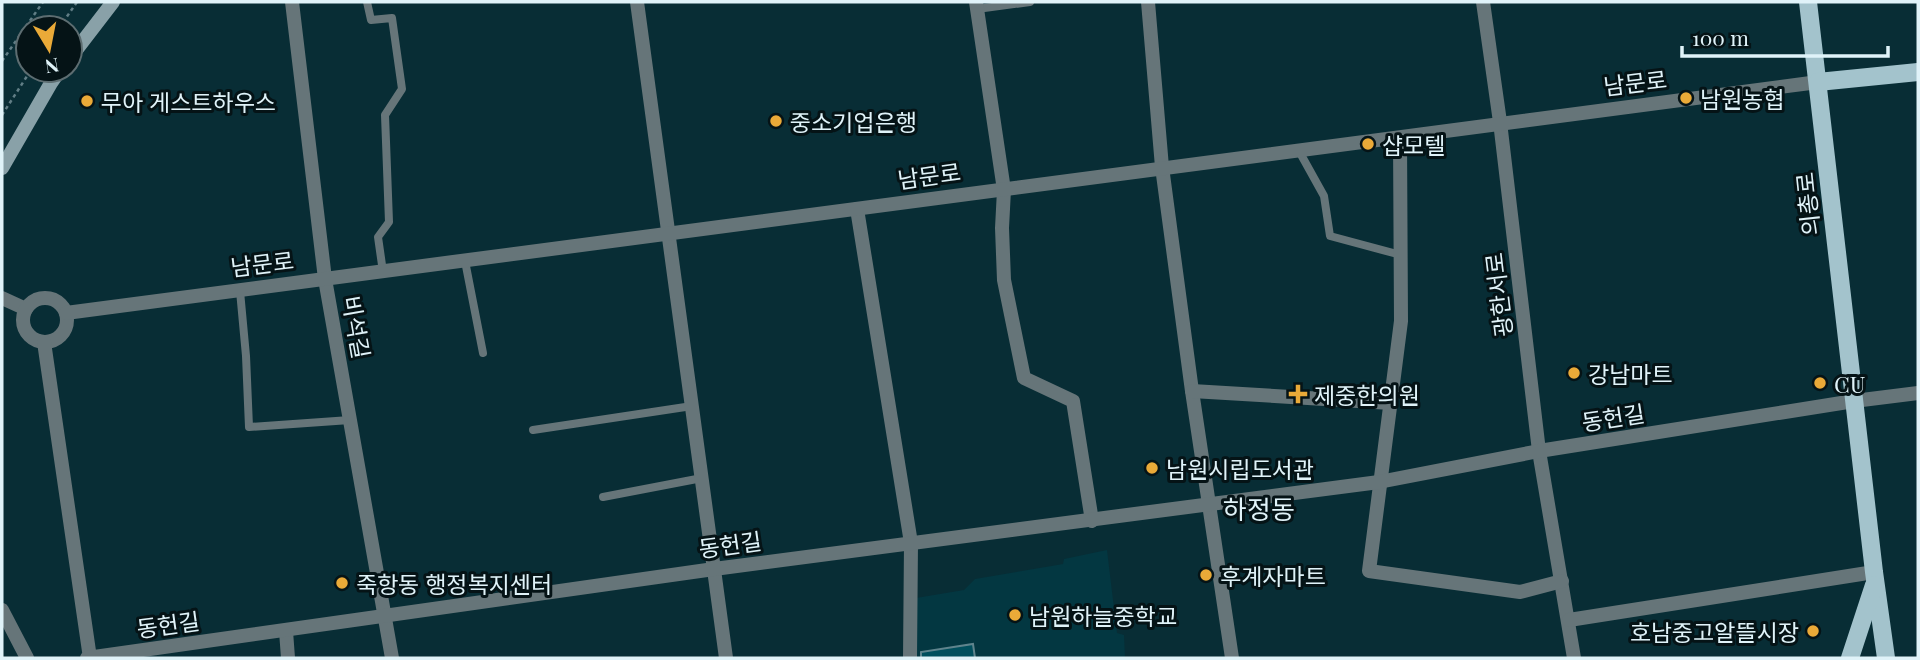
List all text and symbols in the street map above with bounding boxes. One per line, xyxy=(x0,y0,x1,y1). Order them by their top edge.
north arrow xyxy=(14,14,84,84)
scale bar xyxy=(1682,14,1888,58)
text: 100 m xyxy=(1692,23,1749,51)
text: N xyxy=(43,53,61,81)
street label: 남문로 xyxy=(1602,63,1668,101)
place label: 남원농협 xyxy=(1700,83,1785,114)
place label: 무아 게스트하우스 xyxy=(101,86,276,117)
marker: 남원농협 xyxy=(1678,90,1694,106)
marker: 무아 게스트하우스 xyxy=(79,93,95,109)
place label: 중소기업은행 xyxy=(790,106,917,137)
marker: 중소기업은행 xyxy=(768,113,784,129)
place label: 샵모텔 xyxy=(1382,129,1445,160)
marker: 샵모텔 xyxy=(1360,136,1376,152)
street label: 남문로 xyxy=(895,155,963,195)
street label: 의총로 xyxy=(1788,171,1826,237)
street label: 남문로 xyxy=(229,244,295,282)
street label: 광한서로 xyxy=(1477,251,1519,339)
street label: 비석길 xyxy=(336,293,378,361)
place label: 강남마트 xyxy=(1588,358,1673,389)
marker: 강남마트 xyxy=(1566,365,1582,381)
place label: CU xyxy=(1834,368,1866,399)
marker: CU xyxy=(1812,375,1828,391)
place label: 제중한의원 xyxy=(1314,379,1420,410)
marker: 제중한의원 xyxy=(1288,384,1308,404)
street label: 동헌길 xyxy=(1579,397,1647,437)
place label: 남원시립도서관 xyxy=(1166,453,1314,484)
marker: 남원시립도서관 xyxy=(1144,460,1160,476)
district label: 하정동 xyxy=(1223,491,1295,526)
street label: 동헌길 xyxy=(696,524,764,564)
place label: 후계자마트 xyxy=(1220,560,1326,591)
marker: 후계자마트 xyxy=(1198,567,1214,583)
place label: 죽항동 행정복지센터 xyxy=(356,568,552,599)
marker: 죽항동 행정복지센터 xyxy=(334,575,350,591)
place label: 남원하늘중학교 xyxy=(1029,600,1177,631)
street label: 동헌길 xyxy=(134,604,202,644)
marker: 남원하늘중학교 xyxy=(1007,607,1023,623)
place label: 호남중고알뜰시장 xyxy=(1630,616,1799,647)
marker: 호남중고알뜰시장 xyxy=(1805,623,1821,639)

